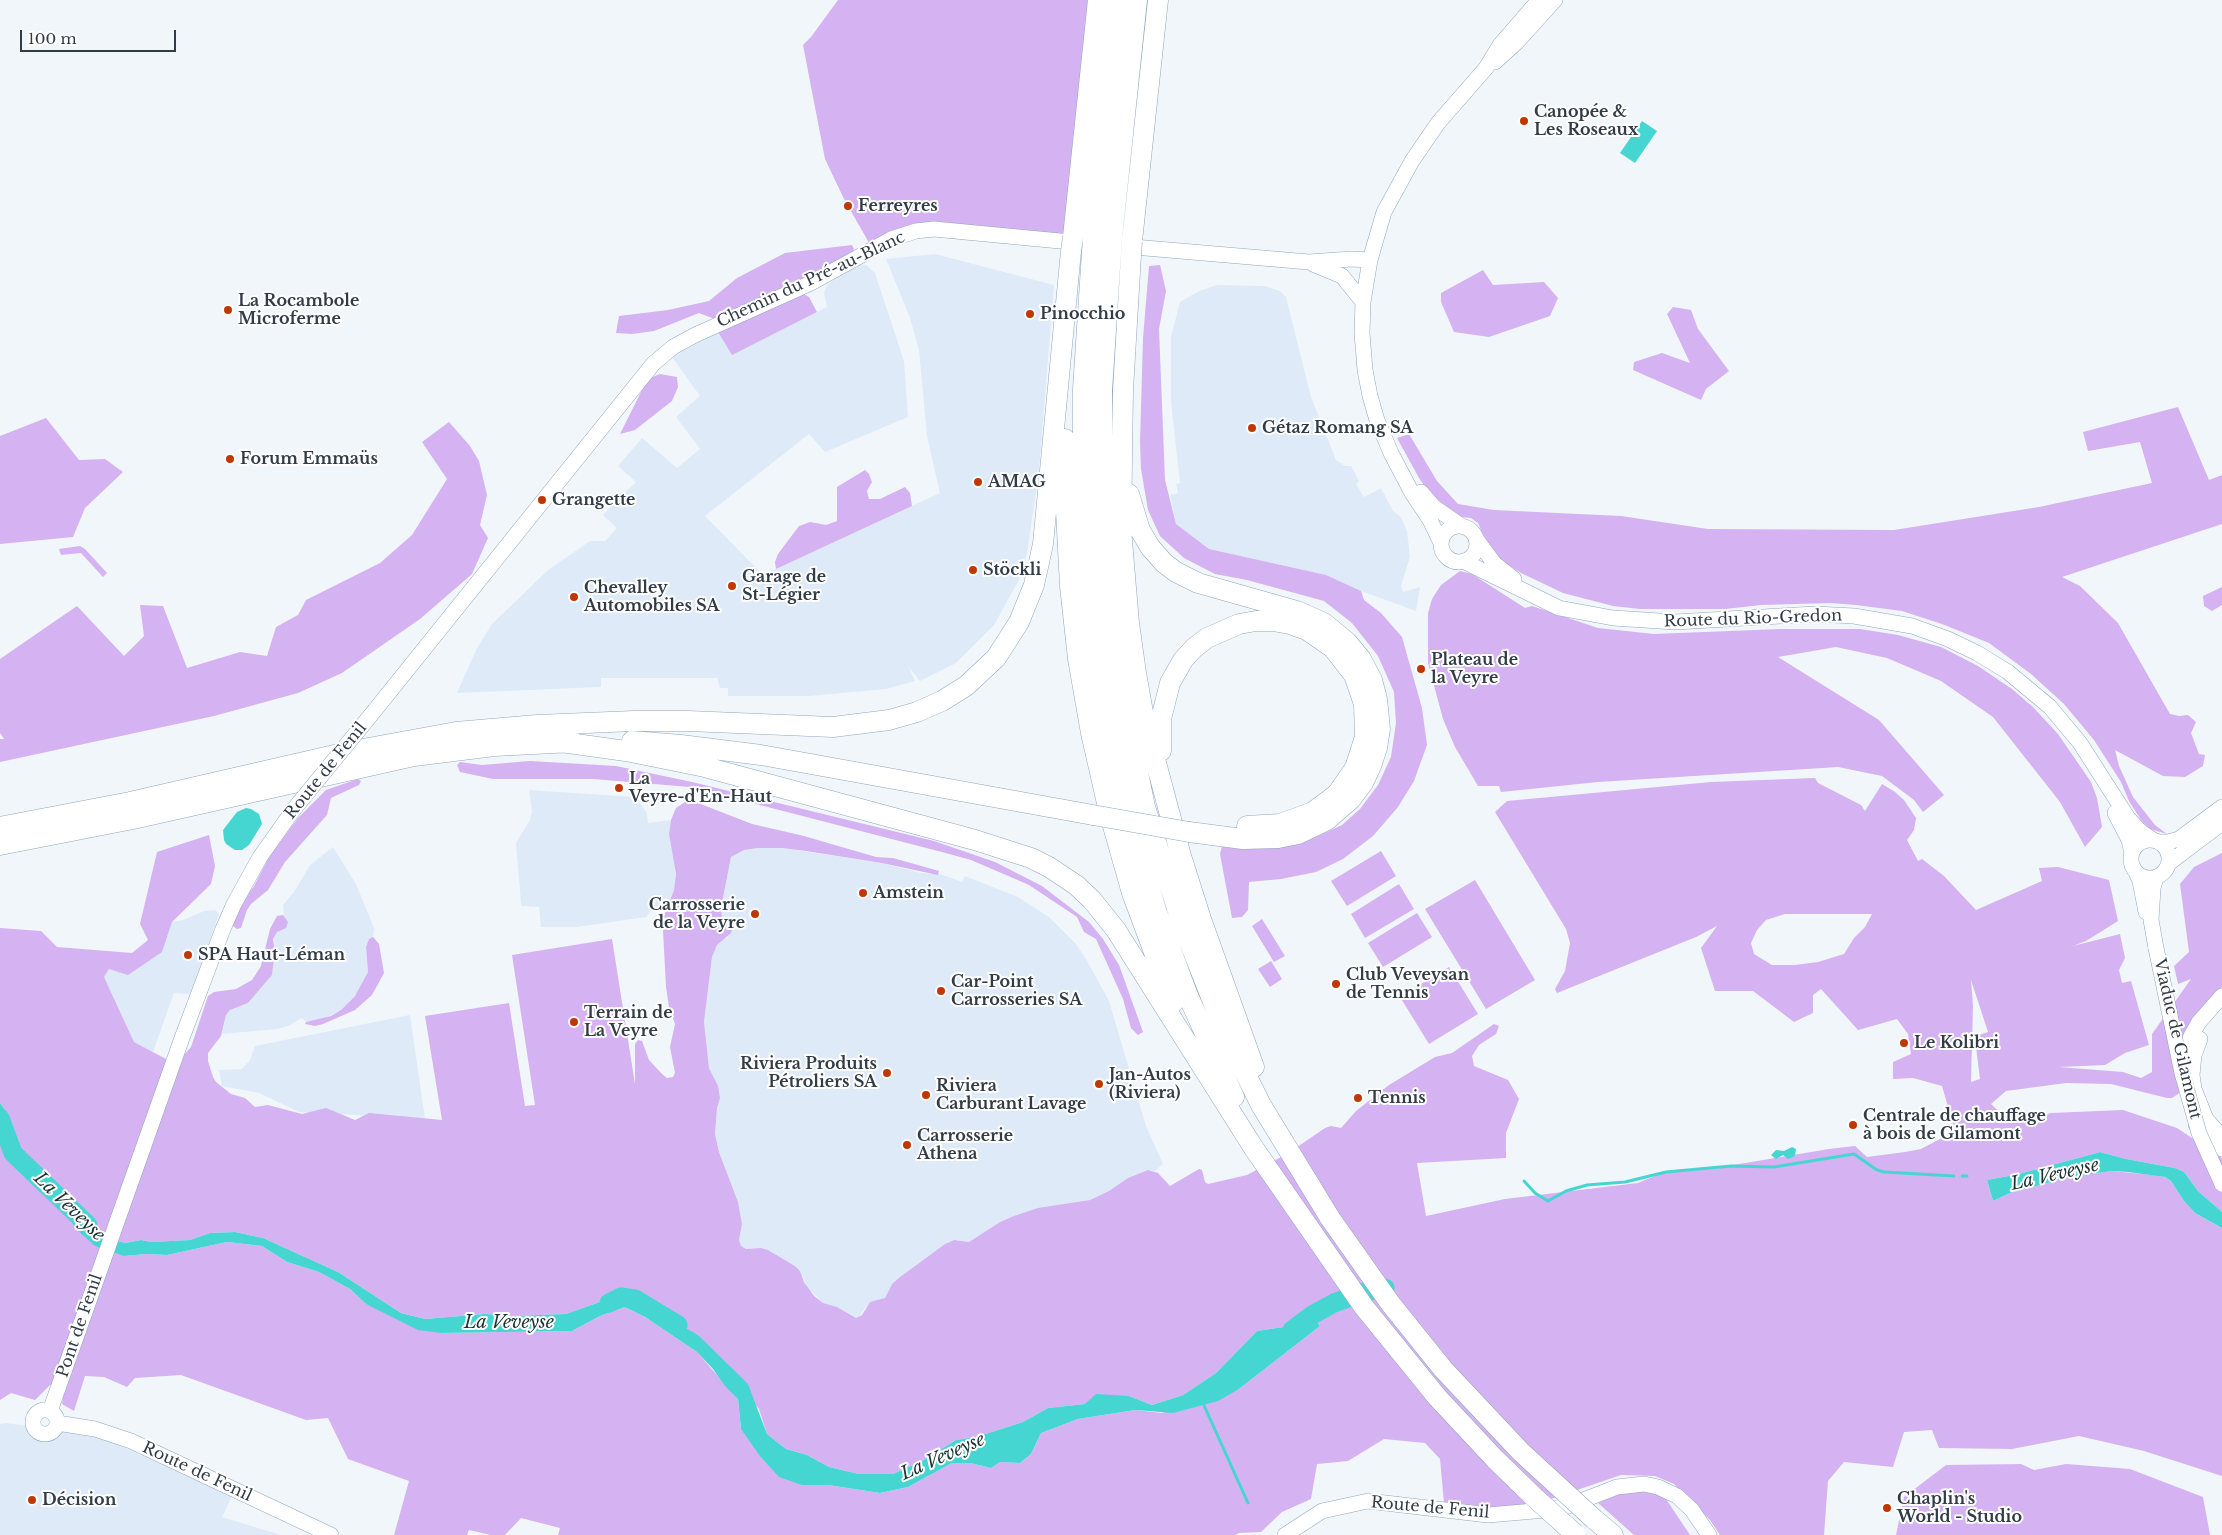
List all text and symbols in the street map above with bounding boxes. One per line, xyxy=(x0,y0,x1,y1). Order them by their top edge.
scale bar xyxy=(22,20,179,52)
text: 100 m xyxy=(28,29,77,48)
place label: Canopée & Les Roseaux xyxy=(1534,102,1638,140)
marker: Canopée & Les Roseaux xyxy=(1518,115,1530,127)
place label: Ferreyres xyxy=(858,196,938,216)
marker: Ferreyres xyxy=(842,200,854,212)
street label: Chemin du Pré-au-Blanc xyxy=(714,228,908,332)
place label: La Rocambole Microferme xyxy=(238,291,359,329)
marker: La Rocambole Microferme xyxy=(222,304,234,316)
place label: Pinocchio xyxy=(1040,304,1125,324)
marker: Pinocchio xyxy=(1024,308,1036,320)
place label: Gétaz Romang SA xyxy=(1262,418,1413,438)
marker: Gétaz Romang SA xyxy=(1246,422,1258,434)
place label: Forum Emmaüs xyxy=(240,449,378,469)
marker: Forum Emmaüs xyxy=(224,453,236,465)
place label: AMAG xyxy=(988,472,1046,492)
marker: AMAG xyxy=(972,476,984,488)
place label: Grangette xyxy=(552,490,635,510)
marker: Grangette xyxy=(536,494,548,506)
place label: Stöckli xyxy=(983,560,1041,580)
marker: Stöckli xyxy=(967,564,979,576)
place label: Garage de St-Légier xyxy=(742,567,826,605)
place label: Chevalley Automobiles SA xyxy=(584,578,719,616)
marker: Garage de St-Légier xyxy=(726,580,738,592)
marker: Chevalley Automobiles SA xyxy=(568,591,580,603)
street label: Route du Rio-Gredon xyxy=(1664,606,1842,632)
place label: Plateau de la Veyre xyxy=(1431,650,1518,688)
marker: Plateau de la Veyre xyxy=(1415,663,1427,675)
street label: Route de Fenil xyxy=(281,719,371,823)
place label: La Veyre-d'En-Haut xyxy=(629,769,772,807)
marker: La Veyre-d'En-Haut xyxy=(613,782,625,794)
place label: Amstein xyxy=(873,883,944,903)
marker: Amstein xyxy=(857,887,869,899)
place label: Carrosserie de la Veyre xyxy=(649,895,745,933)
marker: Carrosserie de la Veyre xyxy=(749,908,761,920)
place label: SPA Haut-Léman xyxy=(198,945,345,965)
marker: SPA Haut-Léman xyxy=(182,949,194,961)
street label: Viaduc de Gilamont xyxy=(2149,957,2205,1121)
place label: Club Veveysan de Tennis xyxy=(1346,965,1469,1003)
place label: Car-Point Carrosseries SA xyxy=(951,972,1082,1010)
marker: Club Veveysan de Tennis xyxy=(1330,978,1342,990)
marker: Car-Point Carrosseries SA xyxy=(935,985,947,997)
place label: Terrain de La Veyre xyxy=(584,1003,673,1041)
marker: Terrain de La Veyre xyxy=(568,1016,580,1028)
place label: Le Kolibri xyxy=(1914,1033,1999,1053)
marker: Le Kolibri xyxy=(1898,1037,1910,1049)
place label: Riviera Produits Pétroliers SA xyxy=(740,1054,877,1092)
place label: Jan-Autos (Riviera) xyxy=(1109,1065,1191,1103)
marker: Riviera Produits Pétroliers SA xyxy=(881,1067,893,1079)
place label: Riviera Carburant Lavage xyxy=(936,1076,1086,1114)
marker: Jan-Autos (Riviera) xyxy=(1093,1078,1105,1090)
place label: Tennis xyxy=(1368,1088,1426,1108)
marker: Riviera Carburant Lavage xyxy=(920,1089,932,1101)
marker: Tennis xyxy=(1352,1092,1364,1104)
place label: Centrale de chauffage à bois de Gilamont xyxy=(1863,1106,2046,1144)
marker: Centrale de chauffage à bois de Gilamont xyxy=(1847,1119,1859,1131)
place label: Carrosserie Athena xyxy=(917,1126,1013,1164)
marker: Carrosserie Athena xyxy=(901,1139,913,1151)
water label: La Veveyse xyxy=(2009,1154,2101,1196)
water label: La Veveyse xyxy=(29,1168,109,1246)
street label: Pont de Fenil xyxy=(53,1272,107,1380)
water label: La Veveyse xyxy=(464,1312,554,1334)
water label: La Veveyse xyxy=(897,1429,989,1485)
street label: Route de Fenil xyxy=(139,1438,255,1506)
place label: Chaplin's World - Studio xyxy=(1897,1489,2022,1527)
place label: Décision xyxy=(42,1490,116,1510)
street label: Route de Fenil xyxy=(1370,1493,1490,1523)
marker: Décision xyxy=(26,1494,38,1506)
marker: Chaplin's World - Studio xyxy=(1881,1502,1893,1514)

